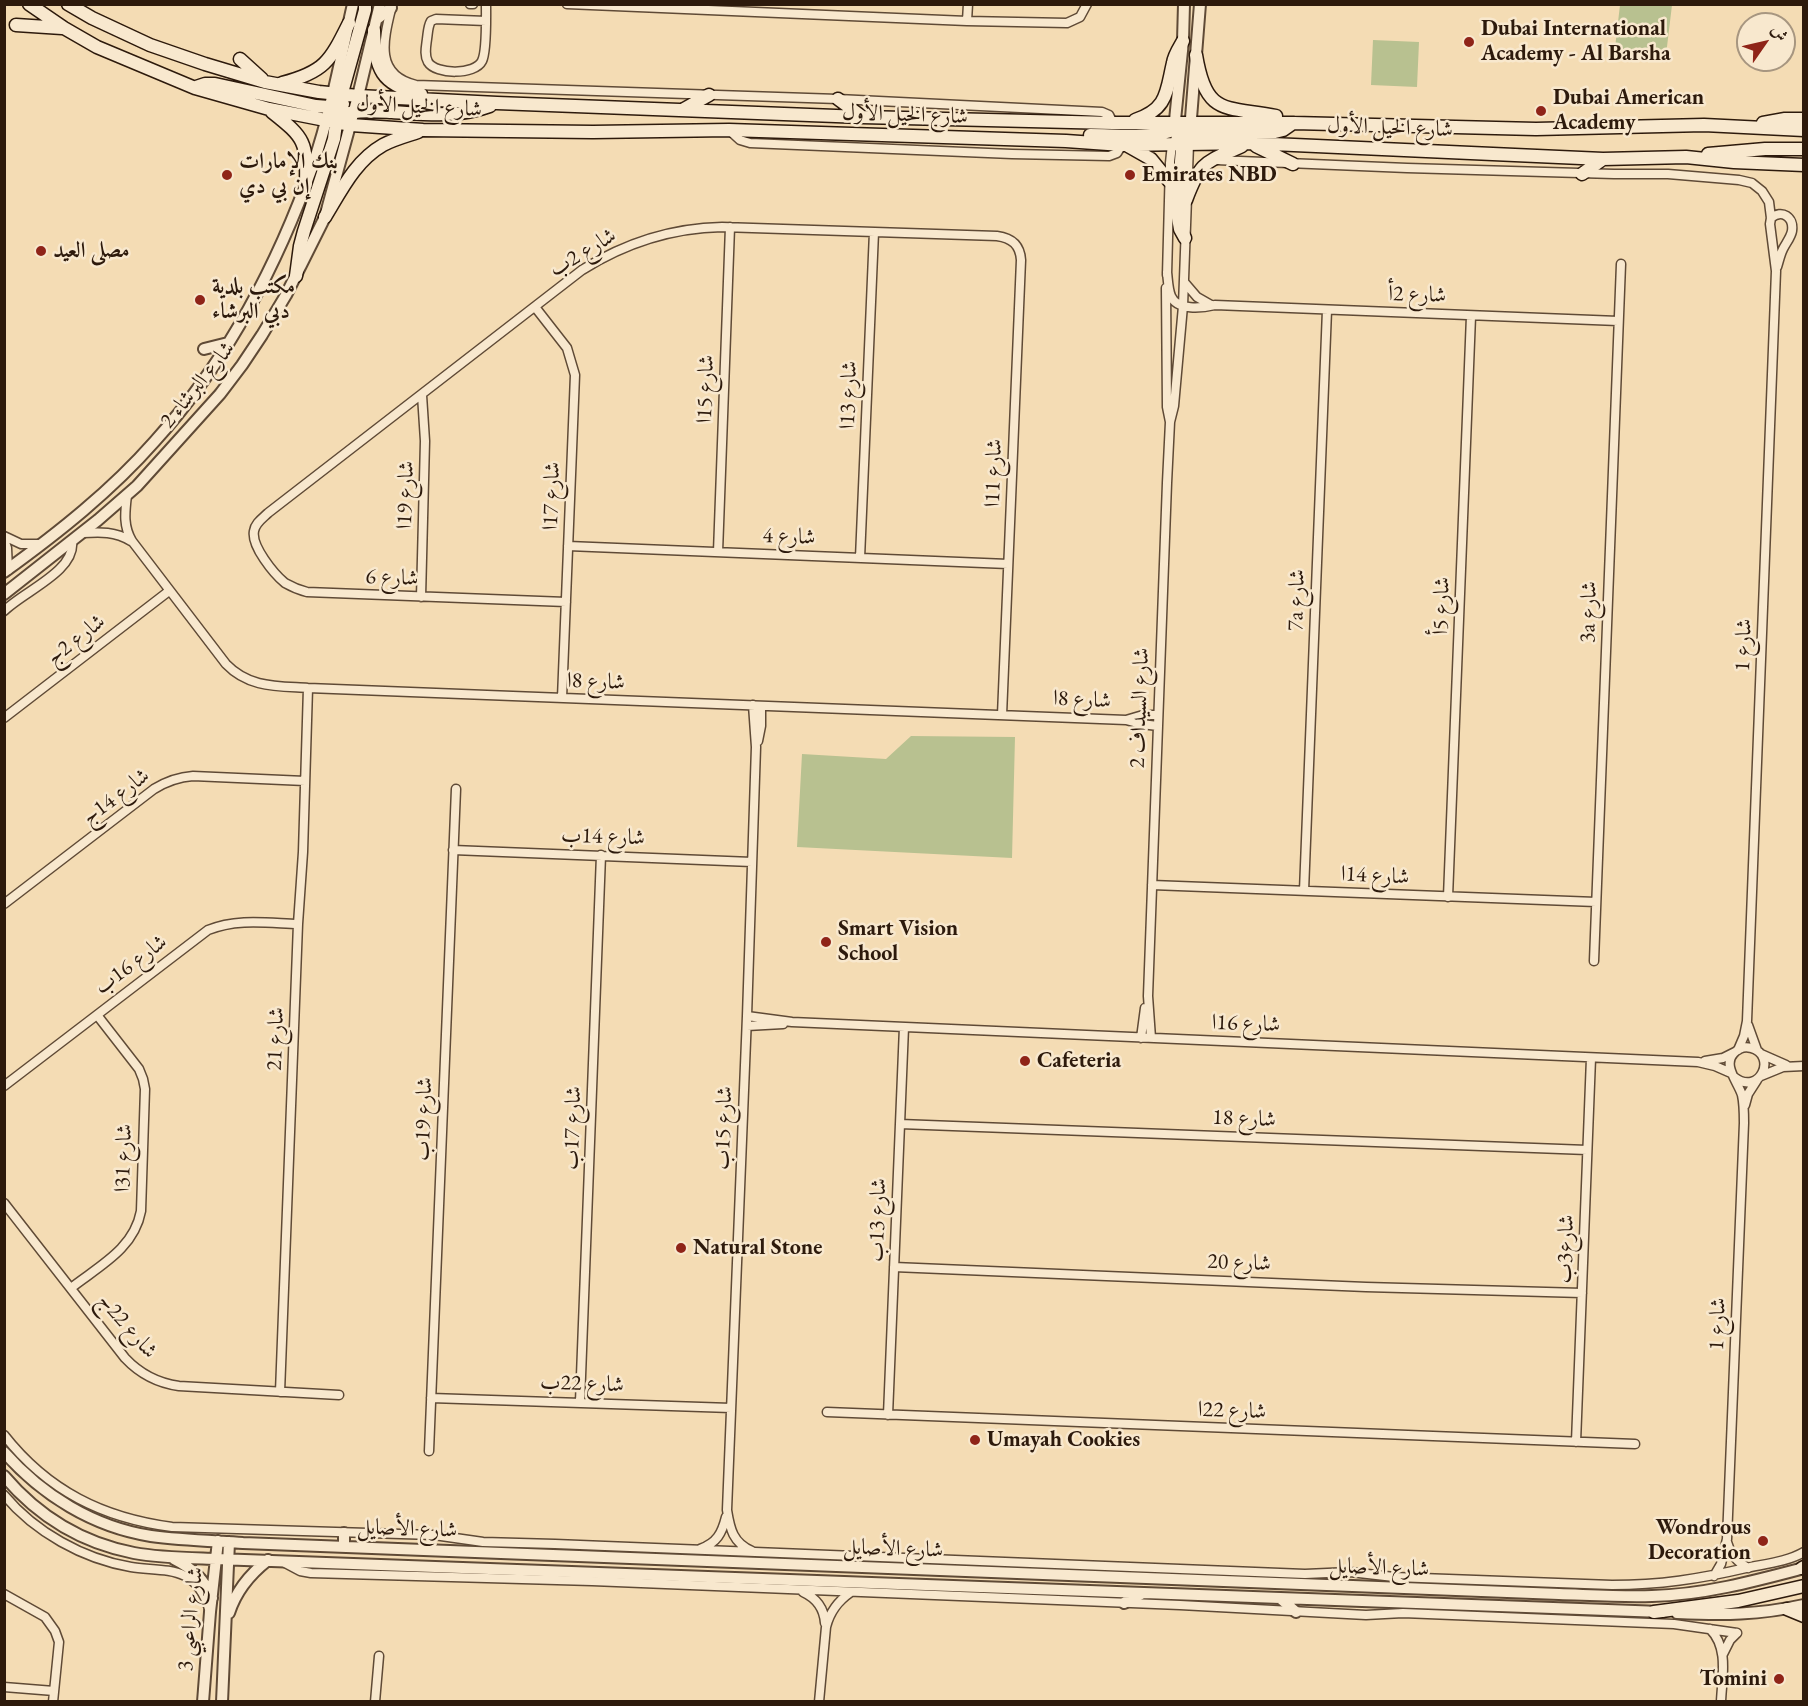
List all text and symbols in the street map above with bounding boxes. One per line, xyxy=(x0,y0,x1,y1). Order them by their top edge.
north arrow xyxy=(1736,12,1796,72)
place label: Dubai International Academy - Al Barsha xyxy=(1481,16,1671,68)
text: ش xyxy=(1767,20,1793,45)
marker: Dubai International Academy - Al Barsha xyxy=(1462,35,1476,49)
place label: Dubai American Academy xyxy=(1553,85,1704,136)
street label: شارع الخيل الأول xyxy=(355,91,483,123)
street label: شارع الخيل الأول xyxy=(842,100,968,130)
marker: Dubai American Academy xyxy=(1534,104,1548,118)
street label: شارع الخيل الأول xyxy=(1327,113,1453,143)
place label: بنك الإمارات إن بي دي xyxy=(239,149,338,200)
place label: Emirates NBD xyxy=(1142,162,1277,188)
marker: بنك الإمارات إن بي دي xyxy=(220,168,234,182)
marker: Emirates NBD xyxy=(1123,168,1137,182)
street label: شارع 2ب xyxy=(545,223,621,283)
place label: مصلى العيد xyxy=(53,238,130,264)
marker: مصلى العيد xyxy=(34,244,48,258)
place label: مكتب بلدية دبي البرشاء xyxy=(212,274,295,326)
street label: شارع 2أ xyxy=(1387,281,1447,309)
marker: مكتب بلدية دبي البرشاء xyxy=(193,293,207,307)
street label: شارع البرشاء 2 xyxy=(155,336,241,434)
street label: شارع 15ا xyxy=(692,354,720,424)
street label: شارع 13ا xyxy=(835,360,863,430)
street label: شارع 11ا xyxy=(980,438,1008,508)
street label: شارع 19ا xyxy=(392,460,420,530)
street label: شارع 17ا xyxy=(538,461,566,531)
street label: شارع 4 xyxy=(762,523,816,551)
street label: شارع 6 xyxy=(365,564,419,592)
street label: 7a شارع xyxy=(1283,569,1311,631)
street label: شارع 5أ xyxy=(1428,576,1456,636)
street label: 3a شارع xyxy=(1575,581,1603,643)
street label: شارع 2ج xyxy=(41,609,111,671)
street label: شارع 1 xyxy=(1730,618,1758,672)
street label: شارع السيداف 2 xyxy=(1125,647,1155,769)
street label: شارع 8ا xyxy=(567,668,625,696)
street label: شارع 8ا xyxy=(1052,685,1112,715)
street label: شارع 14ج xyxy=(77,763,155,831)
street label: شارع 14ب xyxy=(561,822,645,852)
street label: شارع 14ا xyxy=(1340,861,1410,891)
place label: Smart Vision School xyxy=(838,916,958,968)
street label: شارع 16ب xyxy=(89,929,173,1001)
marker: Smart Vision School xyxy=(819,935,833,949)
street label: شارع 21 xyxy=(262,1007,290,1071)
street label: شارع 16ا xyxy=(1211,1010,1281,1038)
place label: Cafeteria xyxy=(1037,1048,1121,1074)
marker: Cafeteria xyxy=(1018,1054,1032,1068)
street label: شارع 19ب xyxy=(409,1077,439,1161)
street label: شارع 17ب xyxy=(558,1086,588,1170)
street label: شارع 15ب xyxy=(709,1086,739,1170)
street label: شارع 18 xyxy=(1212,1105,1276,1133)
street label: شارع 31ا xyxy=(110,1123,138,1193)
street label: شارع 13ب xyxy=(863,1178,893,1262)
street label: شارع3ب xyxy=(1552,1214,1580,1284)
place label: Natural Stone xyxy=(693,1235,822,1261)
marker: Natural Stone xyxy=(674,1241,688,1255)
street label: شارع 20 xyxy=(1207,1249,1271,1277)
street label: شارع 22ج xyxy=(91,1288,163,1364)
street label: شارع 1 xyxy=(1704,1297,1732,1351)
street label: شارع 22ب xyxy=(540,1369,624,1399)
street label: شارع 22ا xyxy=(1197,1397,1267,1425)
place label: Umayah Cookies xyxy=(987,1427,1140,1453)
marker: Umayah Cookies xyxy=(968,1433,982,1447)
street label: شارع الأصايل xyxy=(356,1514,458,1544)
place label: Wondrous Decoration xyxy=(1648,1515,1751,1566)
street label: شارع الأصايل xyxy=(842,1534,944,1564)
marker: Wondrous Decoration xyxy=(1756,1534,1770,1548)
street label: شارع الأصايل xyxy=(1328,1553,1430,1583)
street label: شارع الراعبي 3 xyxy=(172,1566,210,1672)
place label: Tomini xyxy=(1700,1666,1767,1692)
marker: Tomini xyxy=(1772,1672,1786,1686)

